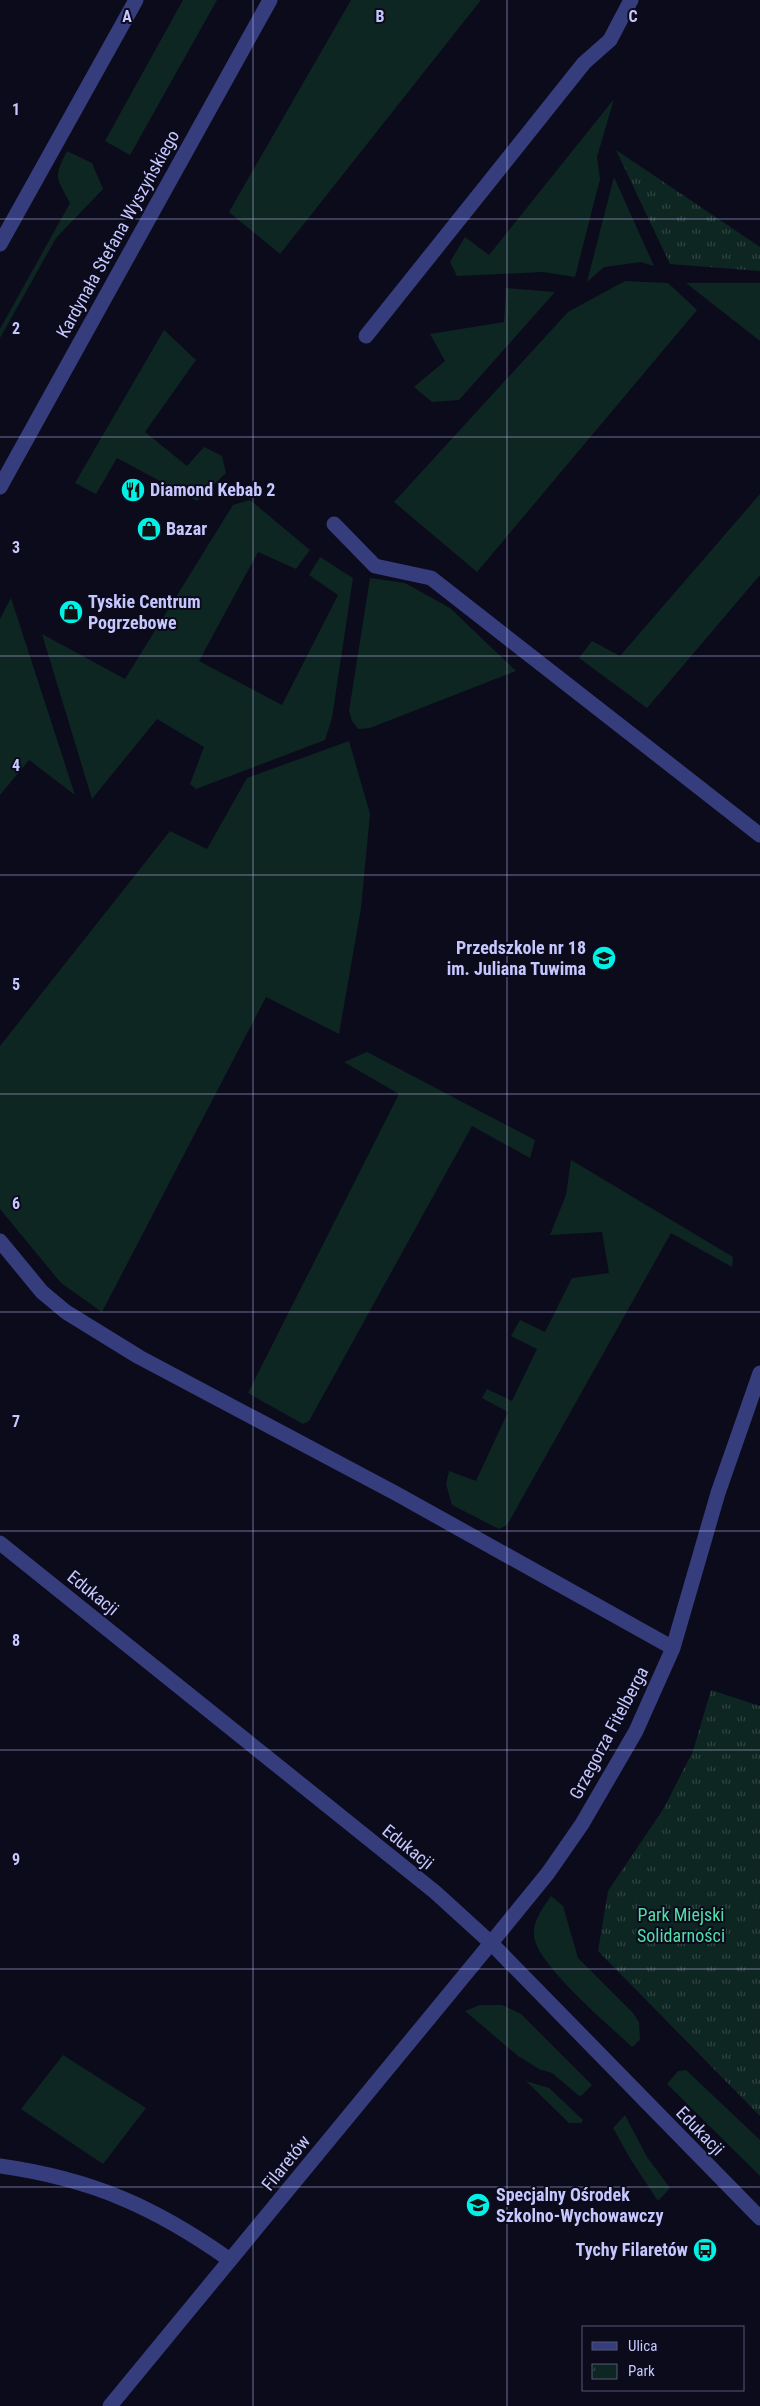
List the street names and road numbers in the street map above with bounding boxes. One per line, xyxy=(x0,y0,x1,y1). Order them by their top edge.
street label: Kardynała Stefana Wyszyńskiego xyxy=(52,126,183,341)
street label: Edukacji xyxy=(64,1566,123,1620)
street label: Grzegorza Fitelberga xyxy=(565,1663,652,1803)
street label: Edukacji xyxy=(379,1820,438,1874)
street label: Edukacji xyxy=(672,2102,729,2159)
street label: Filaretów xyxy=(257,2131,314,2195)

